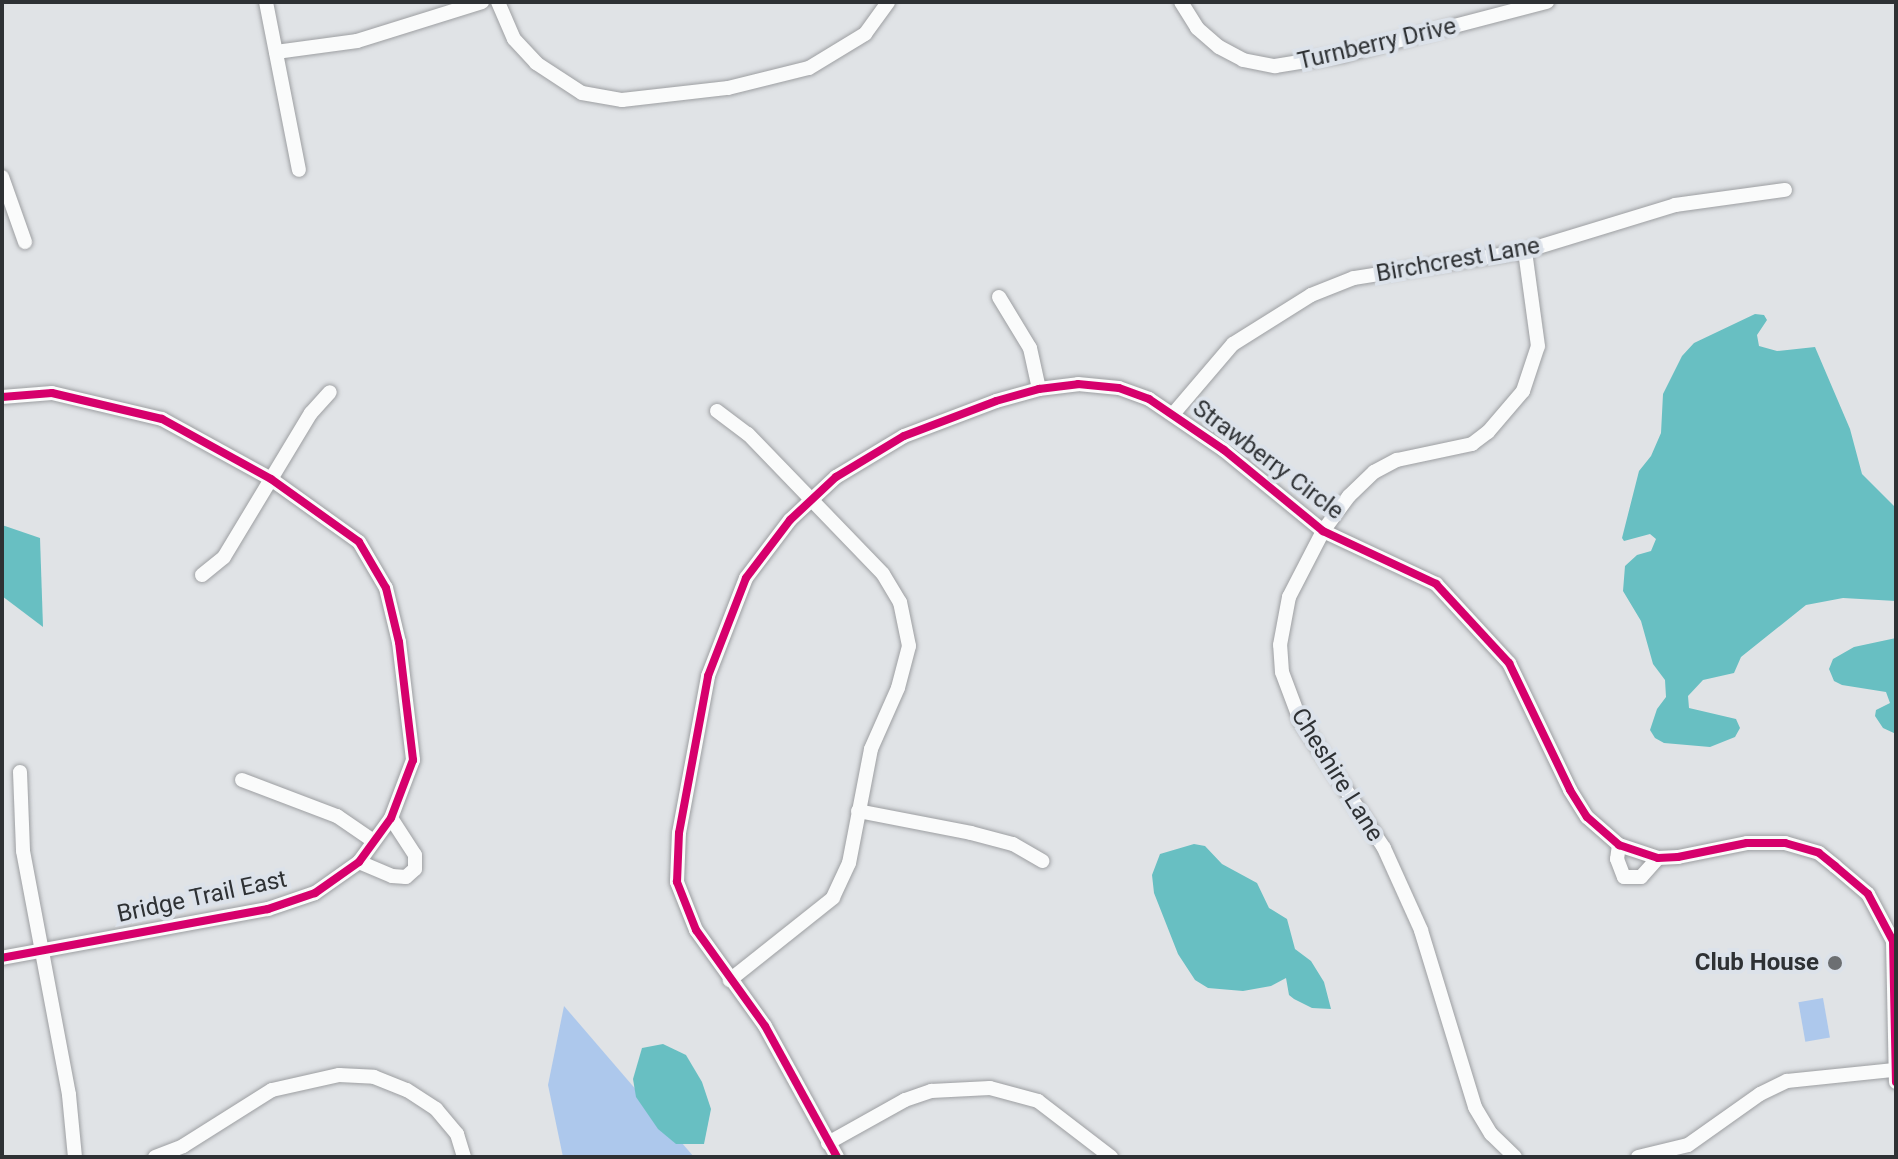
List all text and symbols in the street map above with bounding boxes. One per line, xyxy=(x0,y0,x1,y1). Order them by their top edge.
street label: Turnberry Drive xyxy=(1295,12,1459,76)
street label: Birchcrest Lane xyxy=(1374,231,1542,289)
street label: Strawberry Circle xyxy=(1187,394,1349,526)
street label: Cheshire Lane xyxy=(1285,703,1389,847)
street label: Bridge Trail East xyxy=(114,865,290,929)
place label: Club House xyxy=(1695,949,1819,977)
marker: Club House xyxy=(1826,954,1844,972)

